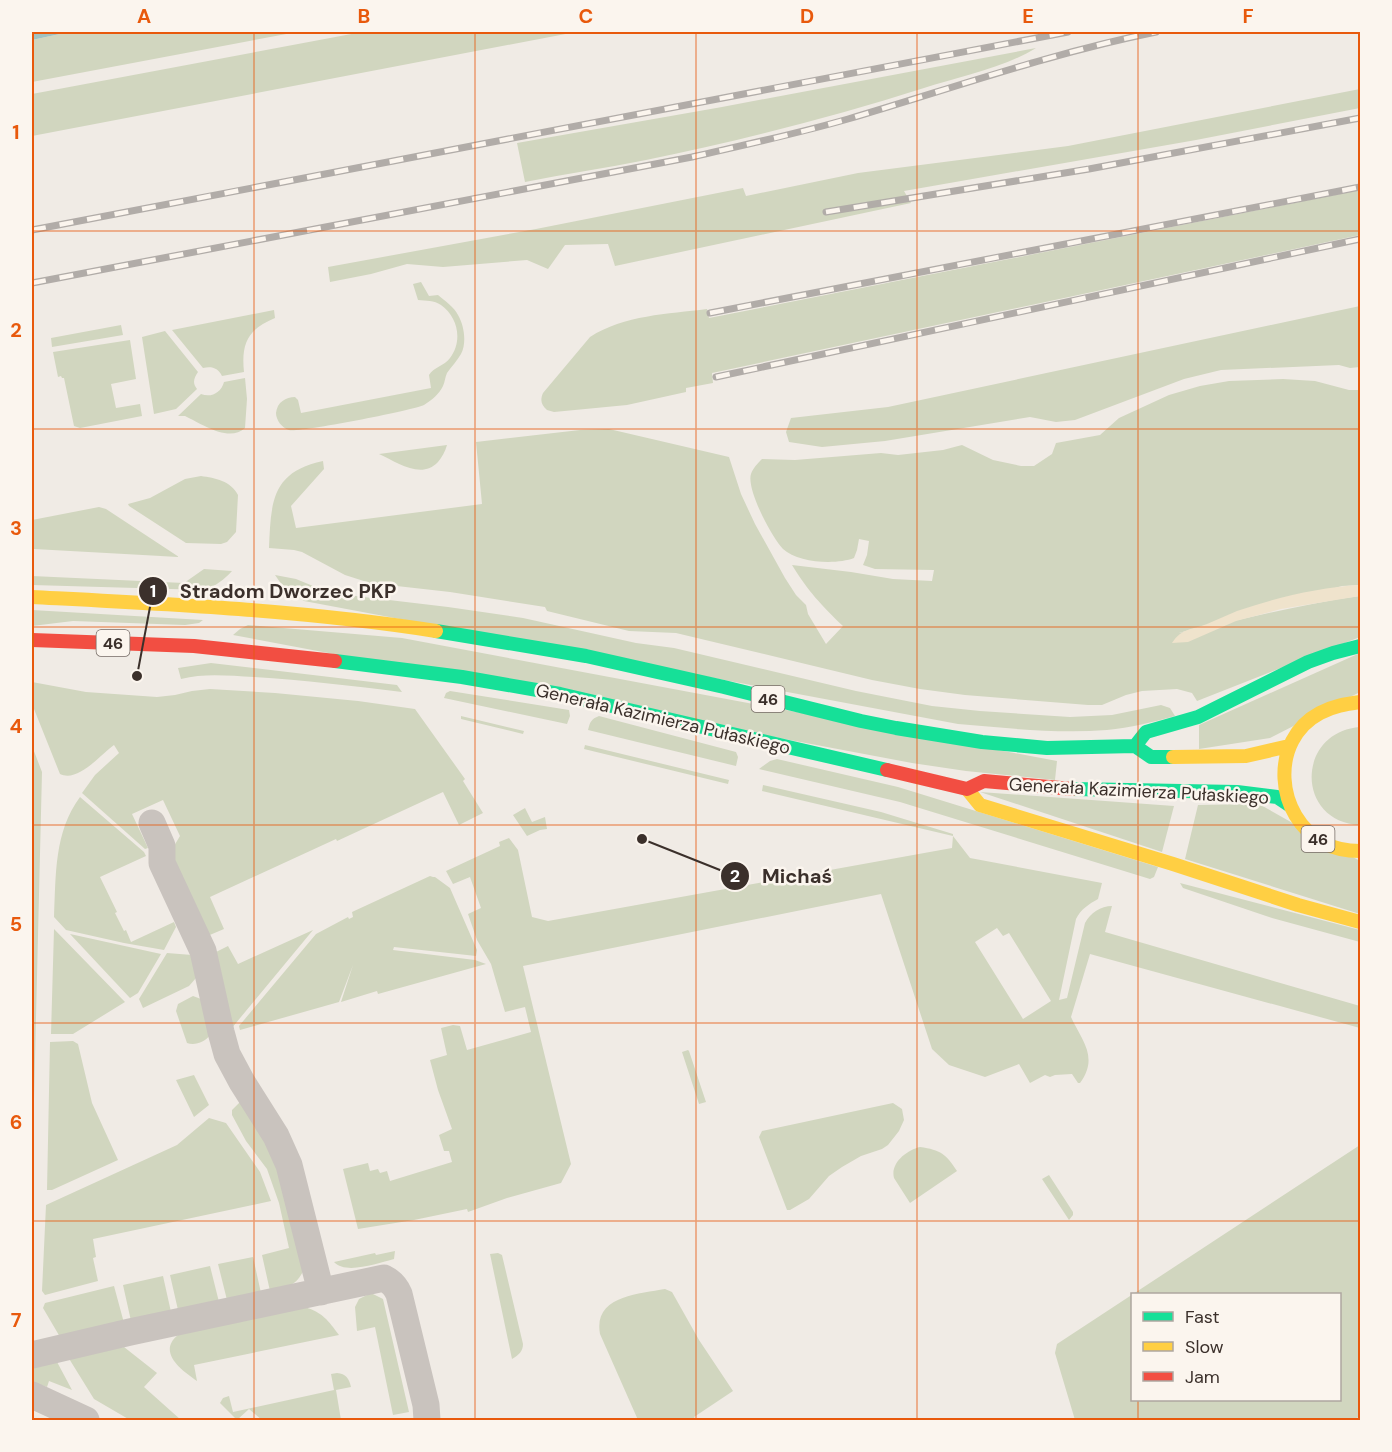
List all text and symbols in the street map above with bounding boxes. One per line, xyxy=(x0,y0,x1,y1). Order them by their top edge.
text: A xyxy=(137,3,151,29)
text: B xyxy=(358,3,370,29)
text: C xyxy=(579,3,593,29)
text: D xyxy=(800,3,814,29)
text: E xyxy=(1022,3,1034,29)
text: F xyxy=(1242,3,1254,29)
text: 1 xyxy=(12,119,20,145)
text: 2 xyxy=(10,317,22,343)
text: 3 xyxy=(10,515,22,541)
callout: Stradom Dworzec PKP xyxy=(138,572,408,610)
text: Stradom Dworzec PKP xyxy=(180,578,396,604)
text: 1 xyxy=(150,579,156,603)
road number: 46 xyxy=(96,630,130,656)
street label: Generała Kazimierza Pułaskiego xyxy=(533,678,793,760)
road number: 46 xyxy=(752,686,784,712)
text: 4 xyxy=(10,713,23,739)
street label: Generała Kazimierza Pułaskiego xyxy=(1008,772,1270,810)
road number: 46 xyxy=(1302,826,1334,852)
callout: Michaś xyxy=(720,857,844,895)
text: Michaś xyxy=(762,863,832,889)
text: 2 xyxy=(730,864,740,888)
text: 5 xyxy=(10,911,22,937)
text: 6 xyxy=(10,1109,22,1135)
legend xyxy=(1131,1293,1341,1401)
text: Fast xyxy=(1185,1305,1220,1329)
text: 7 xyxy=(11,1307,22,1333)
text: Slow xyxy=(1185,1335,1224,1359)
text: Jam xyxy=(1185,1365,1220,1389)

